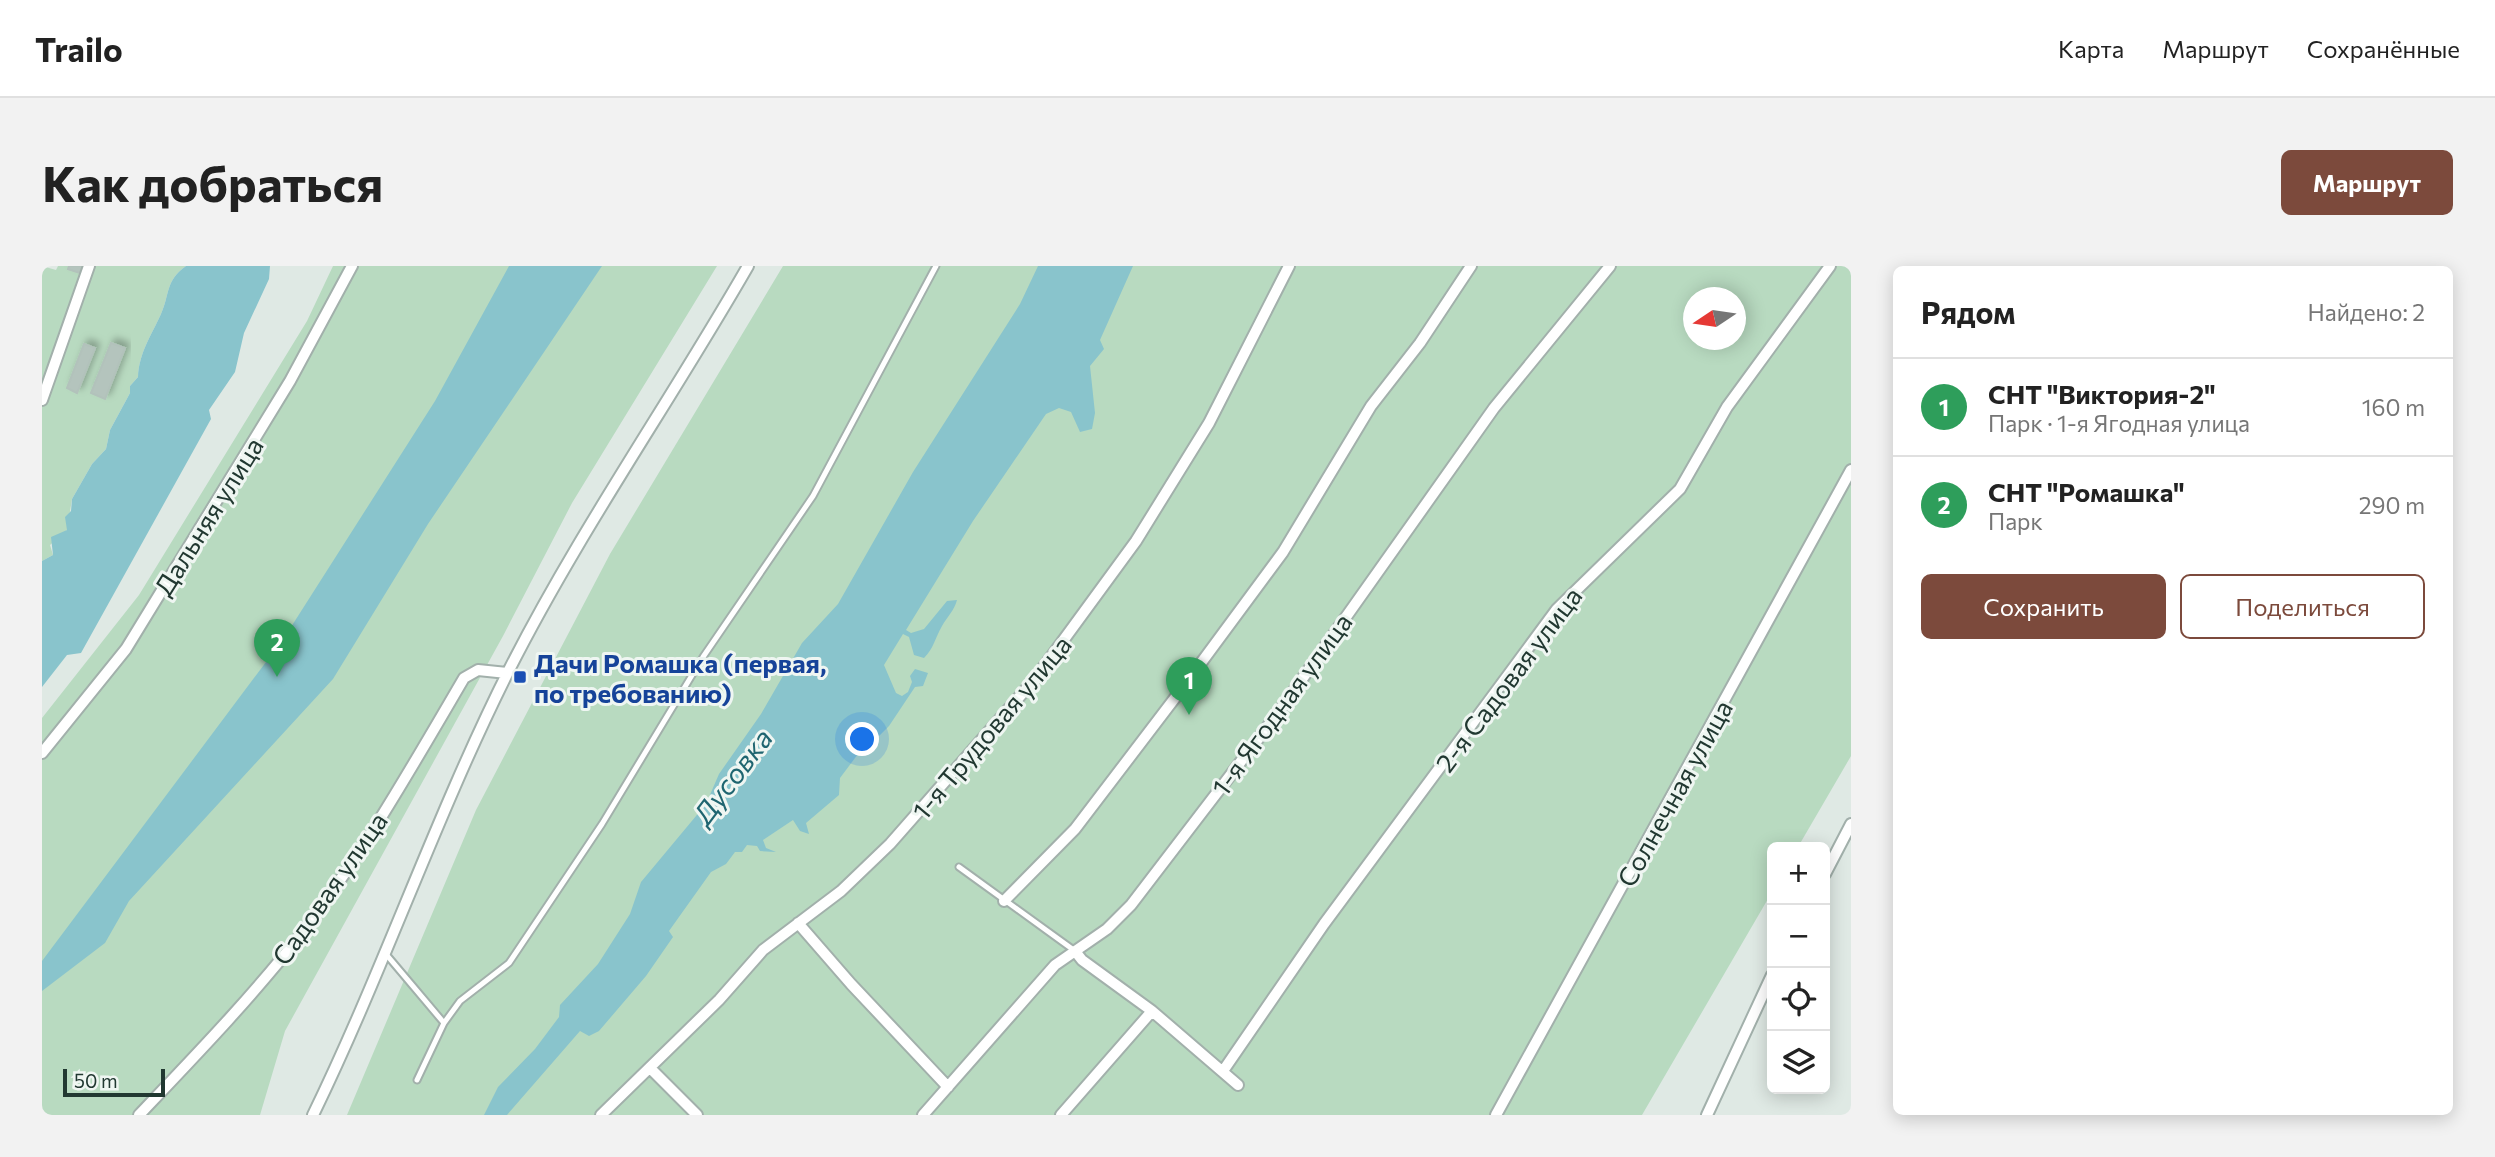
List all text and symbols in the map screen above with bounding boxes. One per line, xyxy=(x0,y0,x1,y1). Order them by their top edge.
text: Trailo xyxy=(35,28,123,69)
text: Карта xyxy=(2058,34,2124,63)
text: Маршрут xyxy=(2162,34,2269,63)
text: Сохранённые xyxy=(2307,34,2460,63)
button: Маршрут xyxy=(2281,150,2453,215)
text: Как добраться xyxy=(42,152,383,212)
north arrow xyxy=(1683,287,1746,350)
text: Рядом xyxy=(1921,293,2015,330)
text: Найдено: 2 xyxy=(2308,298,2425,326)
text: СНТ "Виктория-2" xyxy=(1988,378,2216,409)
text: 1 xyxy=(1939,393,1949,421)
text: 160 m xyxy=(2362,393,2425,421)
text: Парк · 1-я Ягодная улица xyxy=(1988,409,2250,437)
street label: Дальняя улица xyxy=(147,431,269,601)
text: СНТ "Ромашка" xyxy=(1988,476,2185,507)
text: 2 xyxy=(1937,491,1951,519)
text: 290 m xyxy=(2359,491,2425,519)
text: Парк xyxy=(1988,507,2043,535)
button: Сохранить xyxy=(1921,574,2166,639)
button: Поделиться xyxy=(2180,574,2425,639)
street label: 2-я Садовая улица xyxy=(1428,581,1588,777)
street label: 1-я Ягодная улица xyxy=(1204,607,1358,801)
pin: 2 xyxy=(254,619,300,677)
street label: 1-я Трудовая улица xyxy=(905,629,1077,825)
place label: Дачи Ромашка (первая, по требованию) xyxy=(534,647,826,708)
pin: 1 xyxy=(1166,657,1212,715)
marker: Дачи Ромашка (первая, по требованию) xyxy=(512,669,528,685)
street label: Солнечная улица xyxy=(1610,694,1738,892)
water label: Дусовка xyxy=(683,721,779,833)
your location xyxy=(845,722,879,756)
street label: Садовая улица xyxy=(265,806,393,970)
map controls xyxy=(1767,842,1830,1094)
button: + xyxy=(1767,842,1830,905)
button: − xyxy=(1767,905,1830,968)
button: locate xyxy=(1767,968,1830,1031)
button: layers xyxy=(1767,1031,1830,1094)
scale bar xyxy=(63,1066,164,1098)
text: 50 m xyxy=(74,1069,118,1092)

